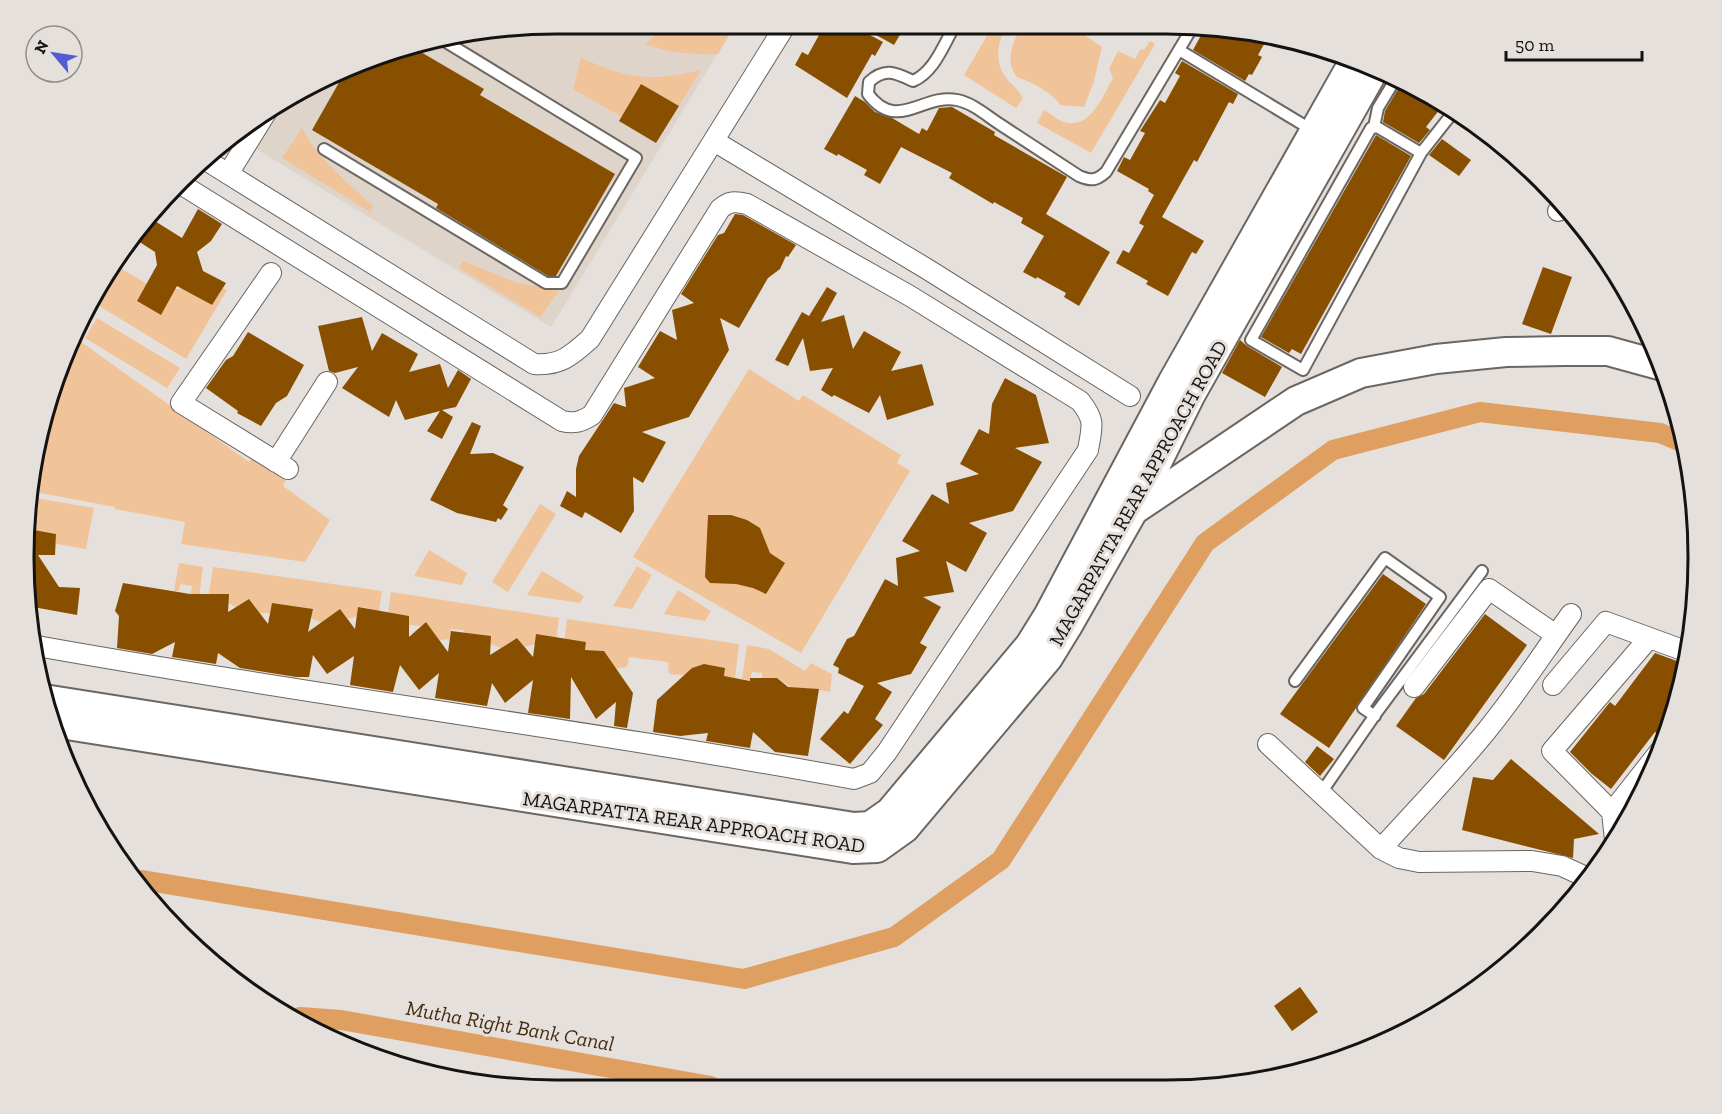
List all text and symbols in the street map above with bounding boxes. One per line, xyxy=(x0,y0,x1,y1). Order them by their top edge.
north arrow xyxy=(24,24,84,84)
scale bar xyxy=(1506,24,1642,62)
text: 50 m xyxy=(1515,34,1555,56)
text: N xyxy=(30,37,53,57)
street label: MAGARPATTA REAR APPROACH ROAD xyxy=(1044,336,1232,650)
street label: MAGARPATTA REAR APPROACH ROAD xyxy=(521,786,867,858)
water label: Mutha Right Bank Canal xyxy=(404,995,616,1056)

